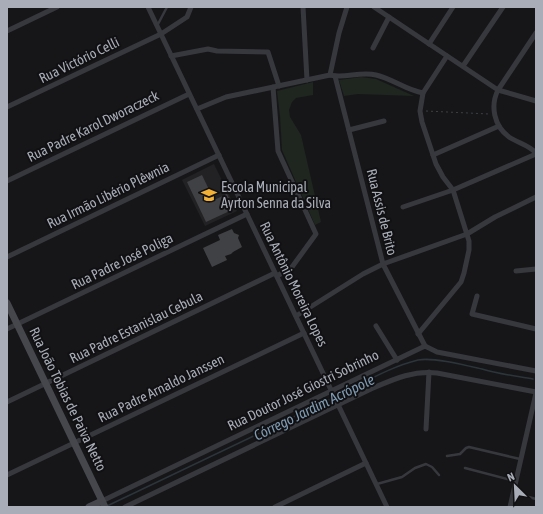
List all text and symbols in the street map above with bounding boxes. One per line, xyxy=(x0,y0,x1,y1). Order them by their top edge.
street label: Rua Victório Celli xyxy=(36,34,122,86)
street label: Rua Padre Karol Dworaczeck xyxy=(25,87,161,165)
street label: Rua Irmão Libério Plêwnia xyxy=(44,158,172,232)
street label: Rua Assis de Brito xyxy=(364,167,400,257)
place label: Escola Municipal Ayrton Senna da Silva xyxy=(221,179,331,211)
school or university icon: Escola Municipal Ayrton Senna da Silva xyxy=(200,186,218,204)
street label: Rua Antônio Moreira Lopes xyxy=(257,219,331,349)
street label: Rua Padre José Poliga xyxy=(69,229,175,293)
street label: Rua Padre Estanislau Cebula xyxy=(67,288,205,366)
street label: Rua João Tobias de Paiva Netto xyxy=(26,325,110,473)
street label: Rua Doutor José Giostri Sobrinho xyxy=(225,346,381,434)
street label: Rua Padre Arnaldo Janssen xyxy=(95,351,227,425)
water label: Córrego Jardim Acrópole xyxy=(251,370,377,444)
north arrow xyxy=(495,466,535,506)
text: N xyxy=(506,470,516,484)

